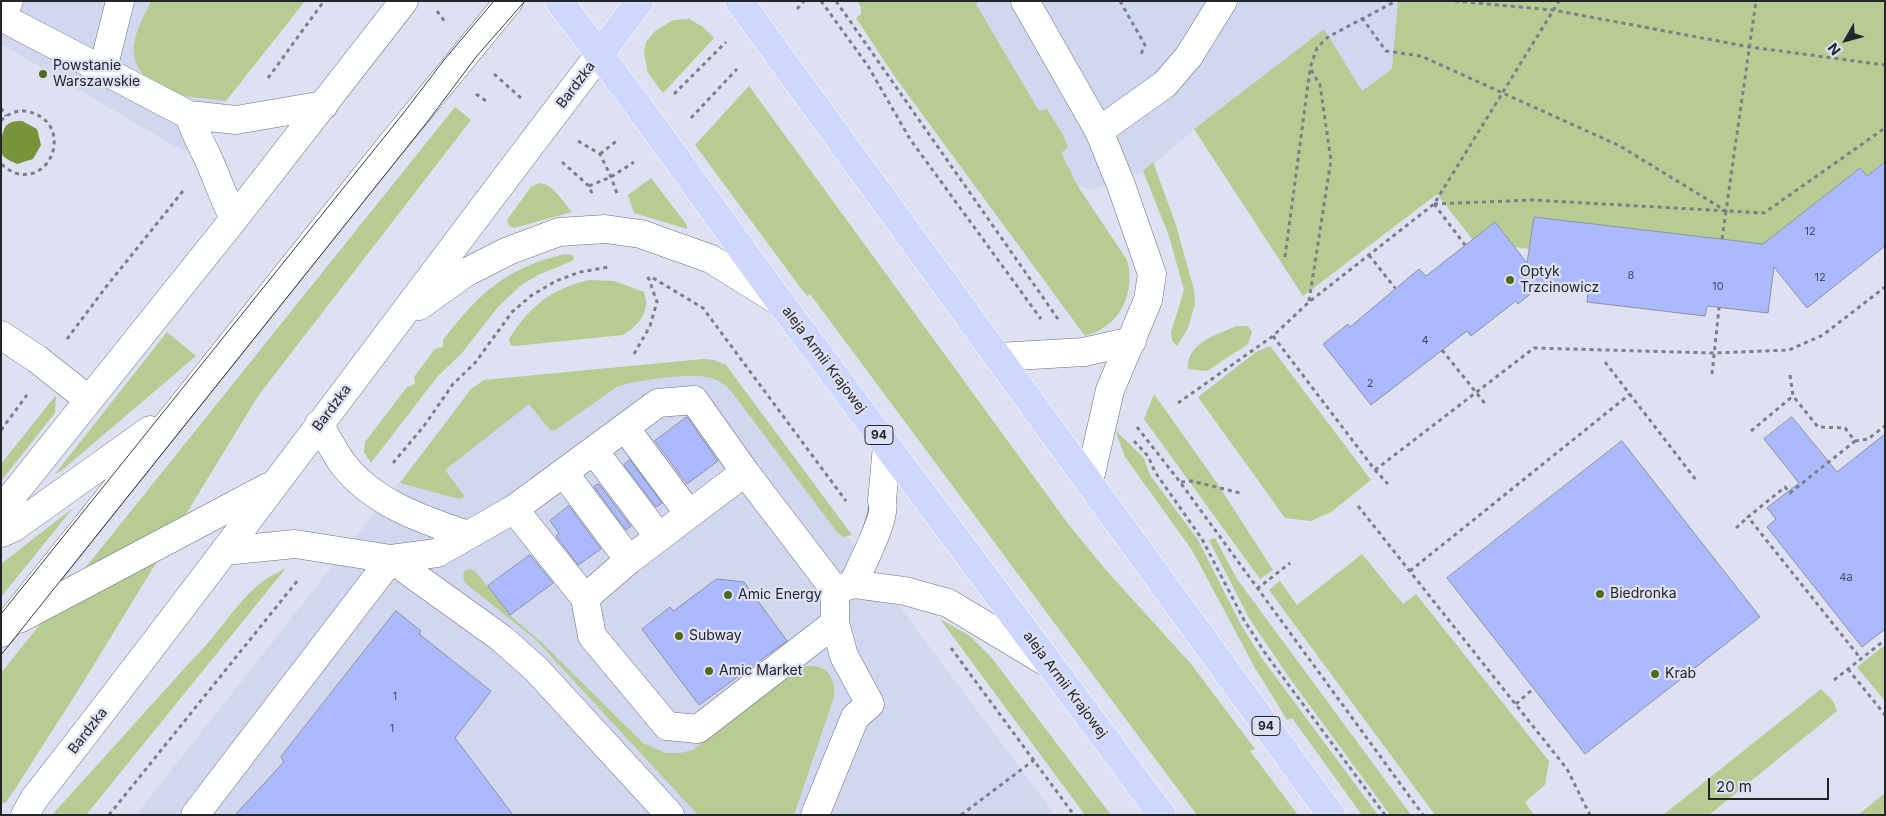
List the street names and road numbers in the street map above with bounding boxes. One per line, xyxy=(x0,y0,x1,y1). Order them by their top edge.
street label: Bardzka xyxy=(553,58,599,112)
street label: aleja Armii Krajowej xyxy=(778,303,870,417)
street label: Bardzka xyxy=(309,381,355,435)
road number: 94 xyxy=(865,426,893,444)
street label: aleja Armii Krajowej xyxy=(1019,628,1111,742)
street label: Bardzka xyxy=(65,705,111,757)
road number: 94 xyxy=(1252,716,1280,736)

